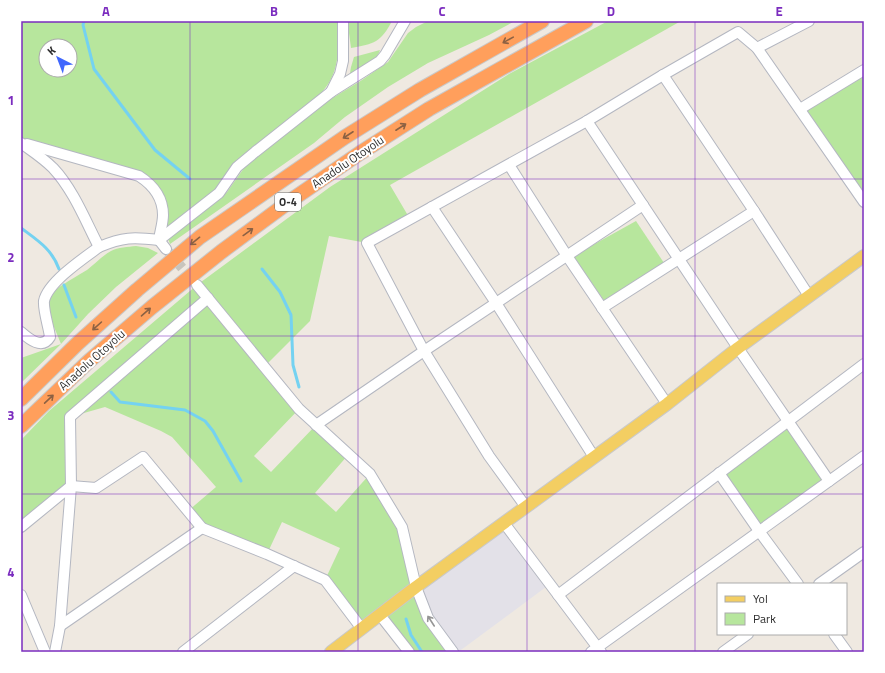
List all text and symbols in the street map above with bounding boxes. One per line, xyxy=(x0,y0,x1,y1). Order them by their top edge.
text: A xyxy=(102,1,110,21)
text: B xyxy=(270,1,278,21)
text: C xyxy=(438,1,446,21)
text: D xyxy=(607,1,615,21)
text: E xyxy=(775,1,783,21)
one-way arrow xyxy=(502,36,514,44)
north arrow xyxy=(38,38,78,78)
text: K xyxy=(44,42,59,59)
text: 1 xyxy=(7,90,15,110)
one-way arrow xyxy=(395,122,407,130)
street label: Anadolu Otoyolu xyxy=(308,130,388,193)
one-way arrow xyxy=(343,131,354,139)
road number: O-4 xyxy=(275,193,301,211)
one-way arrow xyxy=(242,228,253,236)
one-way arrow xyxy=(190,237,201,245)
text: 2 xyxy=(7,247,15,267)
one-way arrow xyxy=(141,308,151,317)
one-way arrow xyxy=(92,321,102,331)
street label: Anadolu Otoyolu xyxy=(54,325,129,395)
one-way arrow xyxy=(44,395,54,404)
text: 3 xyxy=(7,405,15,425)
text: 4 xyxy=(7,562,15,582)
legend xyxy=(717,583,847,635)
text: Yol xyxy=(753,589,768,608)
text: Park xyxy=(753,609,776,628)
one-way arrow xyxy=(427,616,435,627)

